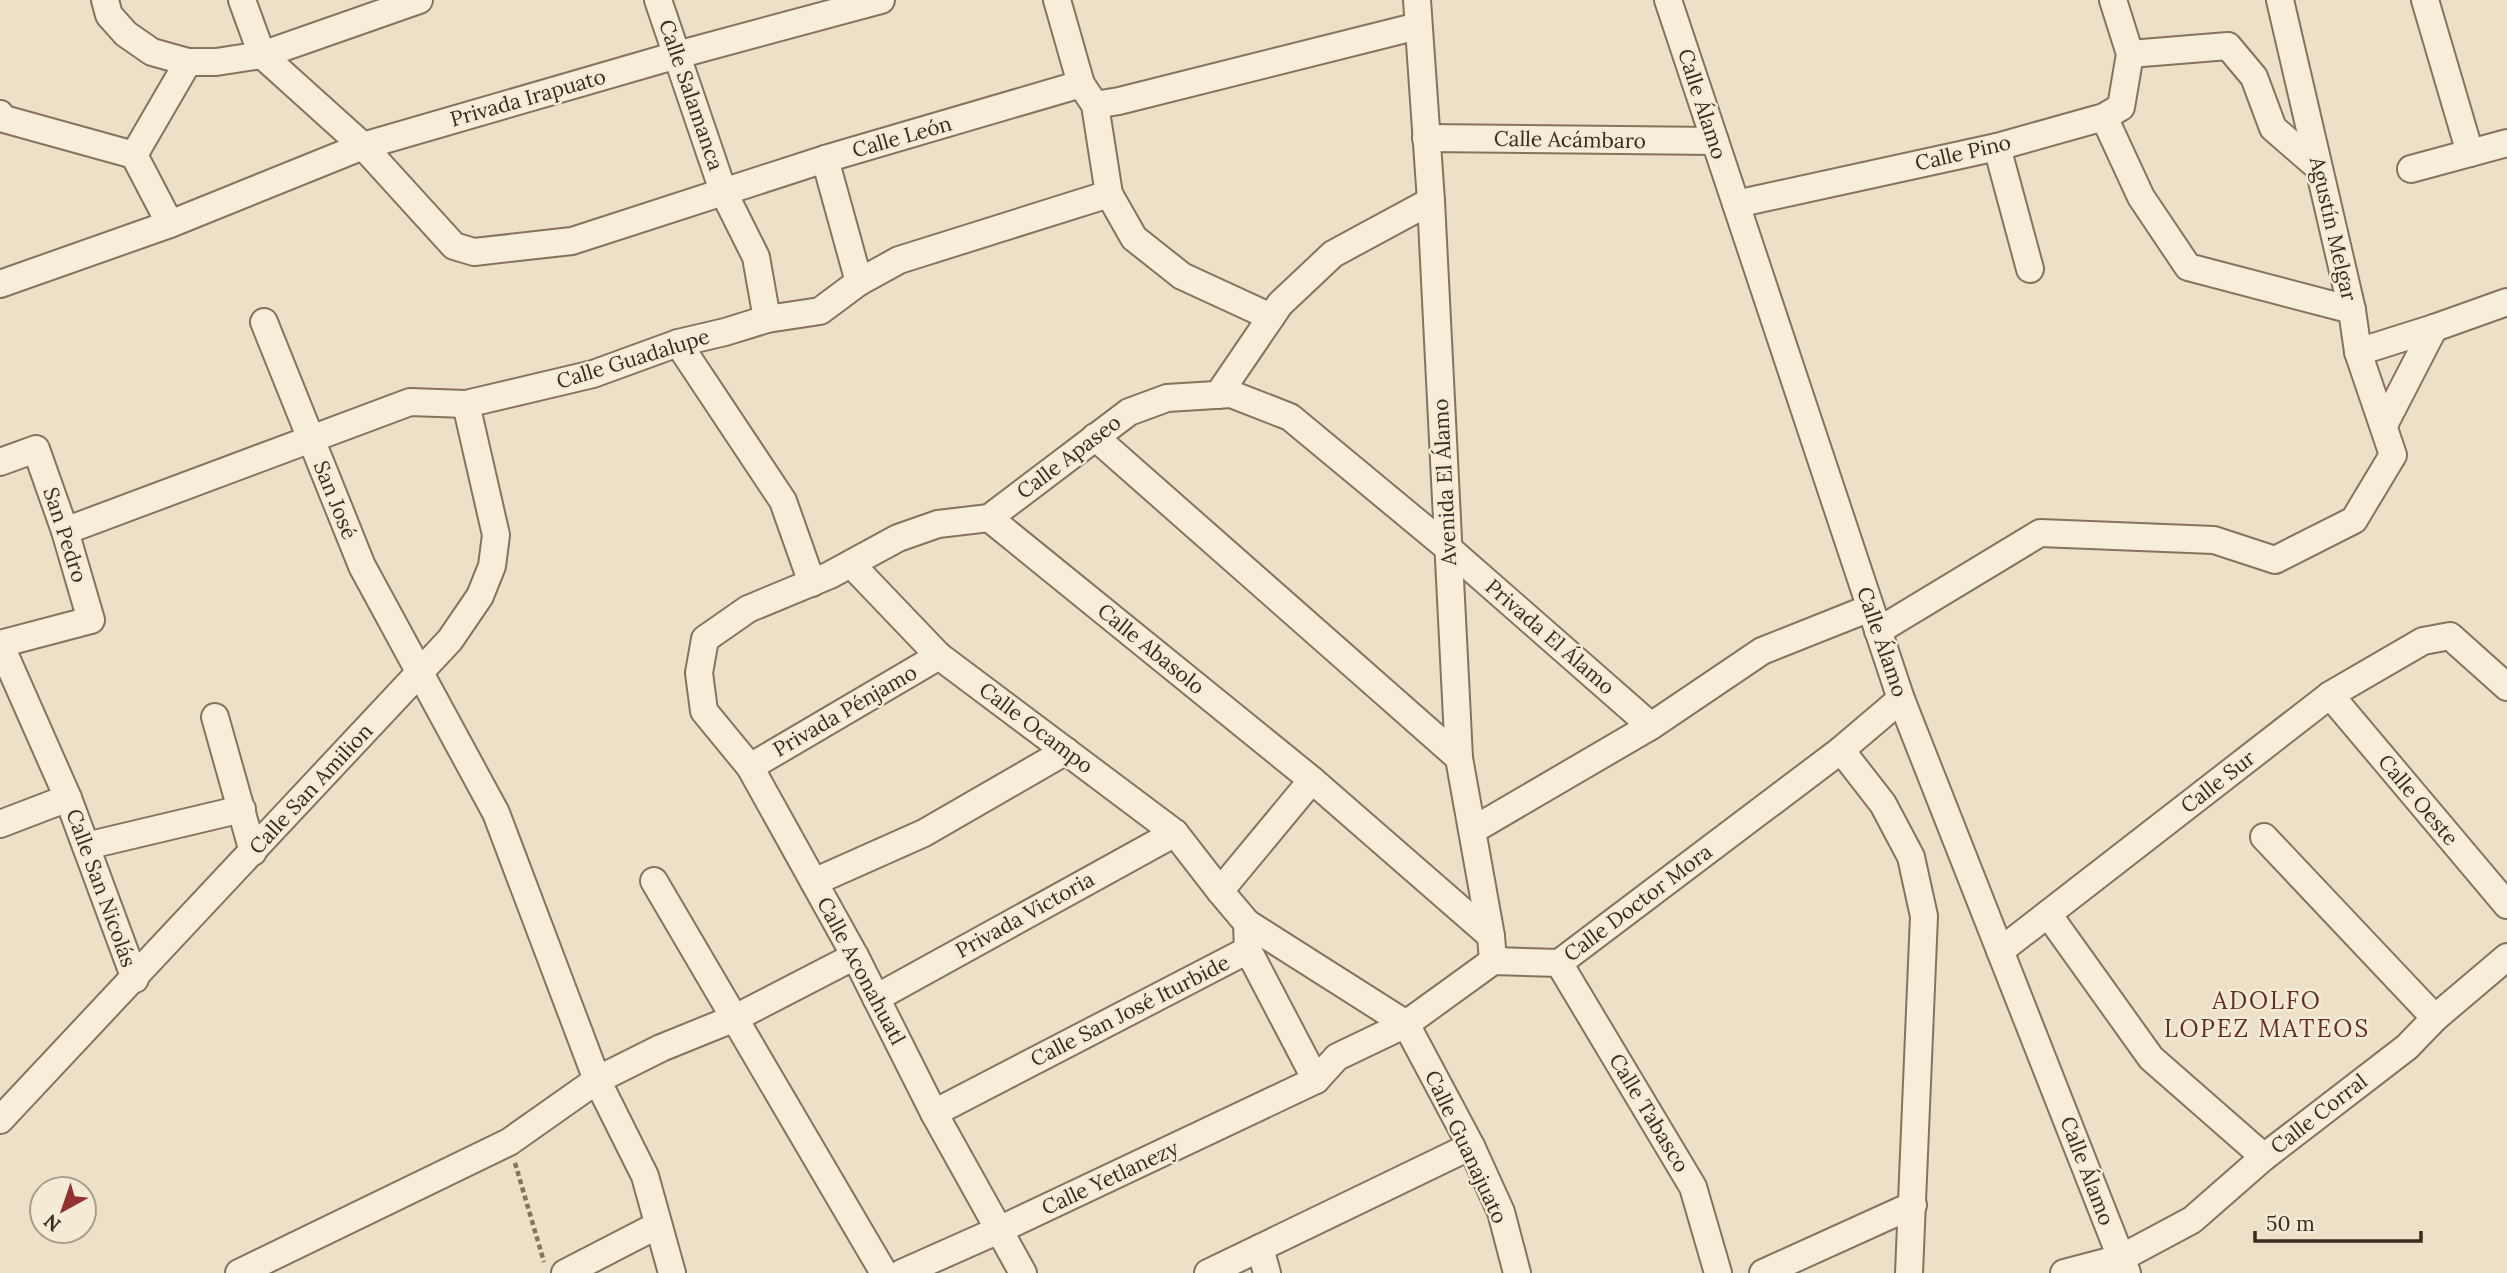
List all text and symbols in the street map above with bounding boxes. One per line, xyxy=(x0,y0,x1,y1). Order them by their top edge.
street label: Calle Salamanca xyxy=(653,16,730,174)
street label: Calle Álamo xyxy=(1672,45,1733,163)
street label: Privada Irapuato xyxy=(447,62,609,133)
street label: Calle León xyxy=(849,109,955,164)
street label: Calle Acámbaro xyxy=(1494,125,1646,154)
street label: Calle Pino xyxy=(1912,128,2013,177)
street label: Agustín Melgar xyxy=(2304,153,2363,304)
street label: Calle Guadalupe xyxy=(553,322,713,395)
street label: Avenida El Álamo xyxy=(1427,398,1462,567)
street label: Calle Apaseo xyxy=(1011,409,1126,505)
street label: San José xyxy=(308,457,363,543)
street label: San Pedro xyxy=(37,484,94,586)
street label: Privada El Álamo xyxy=(1480,573,1621,700)
street label: Calle Álamo xyxy=(1851,583,1914,700)
street label: Calle Abasolo xyxy=(1092,597,1210,700)
street label: Privada Pénjamo xyxy=(768,658,922,763)
street label: Calle Ocampo xyxy=(974,676,1099,779)
street label: Calle San Amilion xyxy=(243,717,378,860)
street label: Calle Sur xyxy=(2175,744,2260,819)
street label: Calle Oeste xyxy=(2372,748,2464,851)
street label: Calle San Nicolás xyxy=(60,805,143,971)
street label: Calle Doctor Mora xyxy=(1558,838,1717,967)
street label: Privada Victoria xyxy=(951,865,1099,964)
street label: Calle Aconahuatl xyxy=(811,892,912,1049)
street label: Calle San José Iturbide xyxy=(1026,949,1234,1073)
district label: ADOLFO LOPEZ MATEOS xyxy=(2164,985,2370,1044)
street label: Calle Tabasco xyxy=(1603,1048,1695,1177)
street label: Calle Guanajuato xyxy=(1419,1066,1514,1228)
street label: Calle Corral xyxy=(2265,1067,2372,1160)
street label: Calle Álamo xyxy=(2054,1112,2121,1229)
street label: Calle Yetlanezy xyxy=(1037,1134,1183,1221)
north arrow xyxy=(28,1175,98,1245)
scale bar xyxy=(2255,1200,2421,1244)
text: N xyxy=(38,1209,65,1237)
text: 50 m xyxy=(2266,1210,2315,1237)

